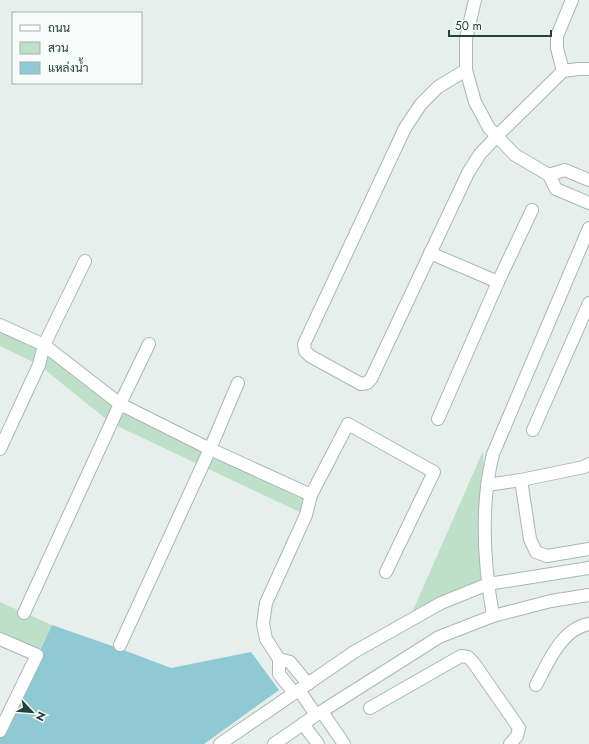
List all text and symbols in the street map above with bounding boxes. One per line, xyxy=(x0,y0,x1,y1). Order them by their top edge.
legend xyxy=(12,12,142,84)
scale bar xyxy=(449,12,551,38)
text: 50 m xyxy=(455,17,482,35)
text: ถนน xyxy=(48,19,71,37)
text: สวน xyxy=(48,39,69,57)
text: แหล่งน้ำ xyxy=(48,57,88,77)
north arrow xyxy=(12,692,52,732)
text: N xyxy=(32,709,50,724)

